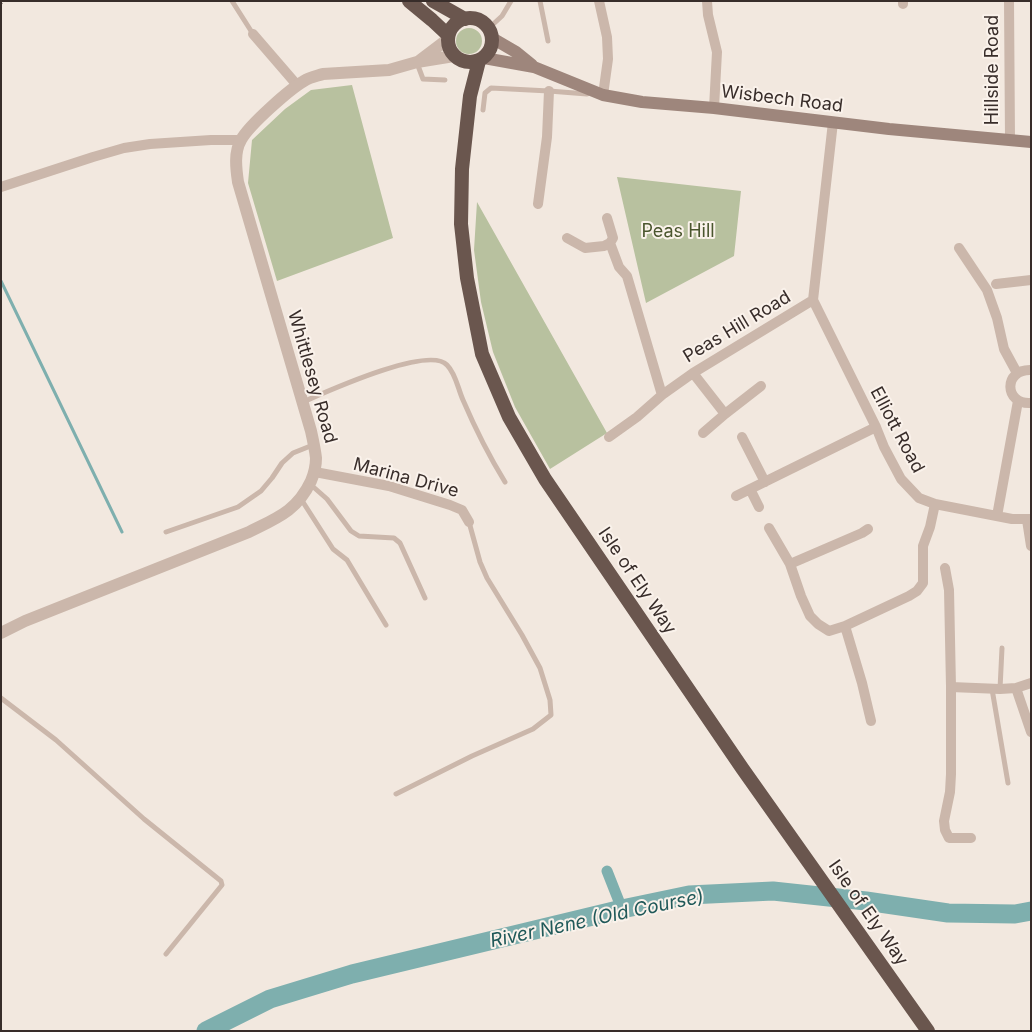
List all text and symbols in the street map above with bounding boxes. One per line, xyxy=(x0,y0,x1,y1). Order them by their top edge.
street label: Hillside Road xyxy=(982,15,1004,125)
street label: Wisbech Road xyxy=(720,81,844,117)
park label: Peas Hill xyxy=(641,221,715,243)
street label: Peas Hill Road xyxy=(679,286,795,368)
street label: Whittlesey Road xyxy=(283,308,341,446)
street label: Elliott Road xyxy=(865,383,929,477)
street label: Marina Drive xyxy=(351,454,461,502)
street label: Isle of Ely Way xyxy=(593,524,681,638)
street label: Isle of Ely Way xyxy=(824,856,912,970)
water label: River Nene (Old Course) xyxy=(488,885,706,953)

